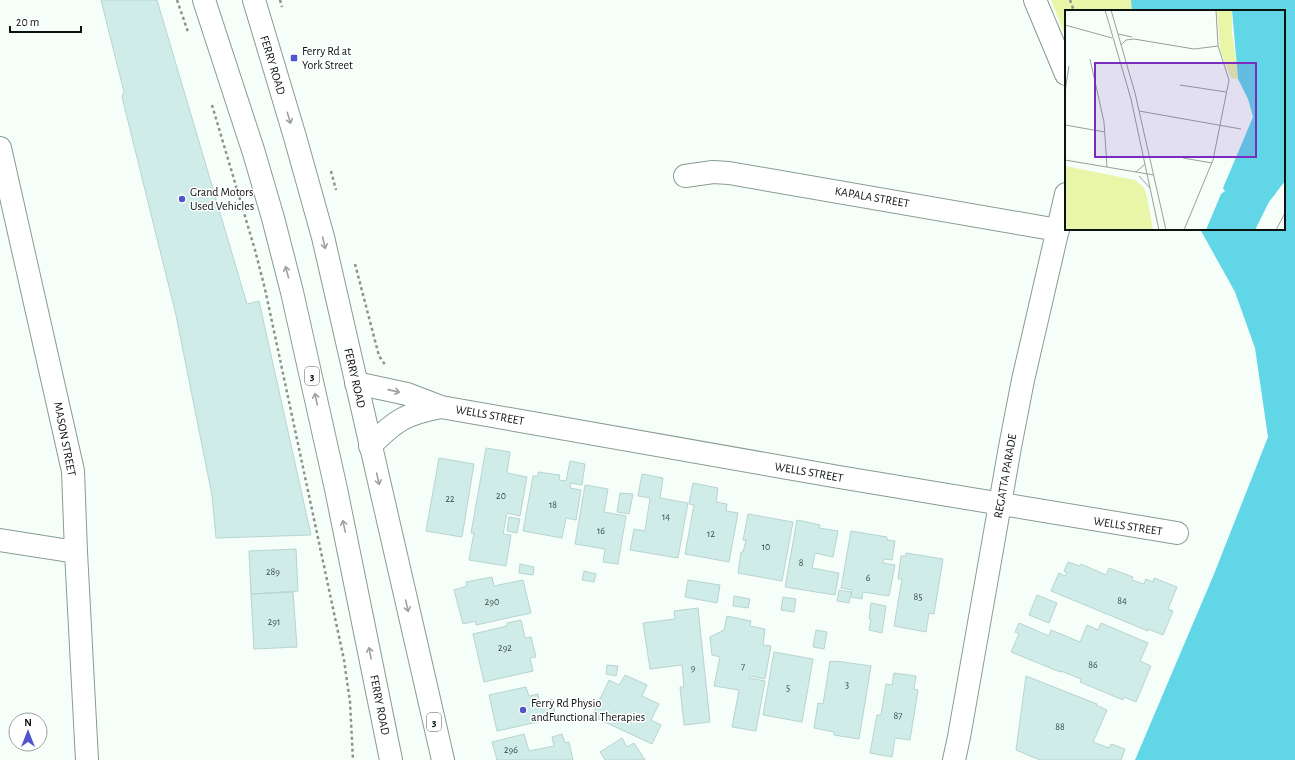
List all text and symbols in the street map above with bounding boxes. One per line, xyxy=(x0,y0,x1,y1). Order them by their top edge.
scale bar xyxy=(10,8,81,34)
inset map xyxy=(1065,10,1285,230)
text: 20 m xyxy=(16,16,39,28)
street label: FERRY ROAD xyxy=(258,34,288,96)
place label: Ferry Rd at York Street xyxy=(302,45,353,71)
marker: Ferry Rd at York Street xyxy=(289,53,299,63)
one-way arrow xyxy=(286,111,293,124)
street label: KAPALA STREET xyxy=(834,185,910,209)
place label: Grand Motors Used Vehicles xyxy=(190,186,254,212)
marker: Grand Motors Used Vehicles xyxy=(177,194,187,204)
one-way arrow xyxy=(321,236,329,249)
one-way arrow xyxy=(283,266,290,279)
street label: FERRY ROAD xyxy=(342,347,368,409)
road number: 3 xyxy=(305,367,319,385)
one-way arrow xyxy=(387,387,400,395)
one-way arrow xyxy=(312,392,320,405)
street label: MASON STREET xyxy=(52,401,78,477)
street label: WELLS STREET xyxy=(455,403,525,427)
street label: REGATTA PARADE xyxy=(992,433,1018,519)
street label: WELLS STREET xyxy=(774,460,844,484)
one-way arrow xyxy=(374,472,382,485)
house number: 20 xyxy=(496,491,506,501)
house number: 22 xyxy=(445,494,455,504)
house number: 18 xyxy=(549,500,557,510)
house number: 14 xyxy=(662,512,670,522)
street label: WELLS STREET xyxy=(1093,515,1163,537)
one-way arrow xyxy=(339,520,347,533)
house number: 16 xyxy=(597,526,605,536)
house number: 12 xyxy=(707,529,715,539)
house number: 10 xyxy=(762,542,770,552)
house number: 8 xyxy=(799,558,804,568)
house number: 289 xyxy=(266,567,280,577)
house number: 6 xyxy=(866,573,871,583)
house number: 85 xyxy=(914,592,922,602)
house number: 84 xyxy=(1117,596,1127,606)
house number: 290 xyxy=(485,597,499,607)
one-way arrow xyxy=(403,599,411,612)
house number: 291 xyxy=(268,617,280,627)
house number: 292 xyxy=(498,643,512,653)
one-way arrow xyxy=(365,647,373,660)
house number: 86 xyxy=(1088,660,1098,670)
house number: 7 xyxy=(741,662,745,672)
house number: 9 xyxy=(691,663,696,673)
street label: FERRY ROAD xyxy=(368,674,392,736)
house number: 3 xyxy=(845,680,849,690)
house number: 5 xyxy=(786,683,790,693)
place label: Ferry Rd Physio andFunctional Therapies xyxy=(531,697,645,723)
marker: Ferry Rd Physio andFunctional Therapies xyxy=(518,705,528,715)
house number: 87 xyxy=(894,711,902,721)
north arrow xyxy=(8,712,48,752)
road number: 3 xyxy=(427,713,441,731)
text: N xyxy=(24,717,32,728)
house number: 88 xyxy=(1055,722,1065,732)
house number: 296 xyxy=(504,745,518,755)

